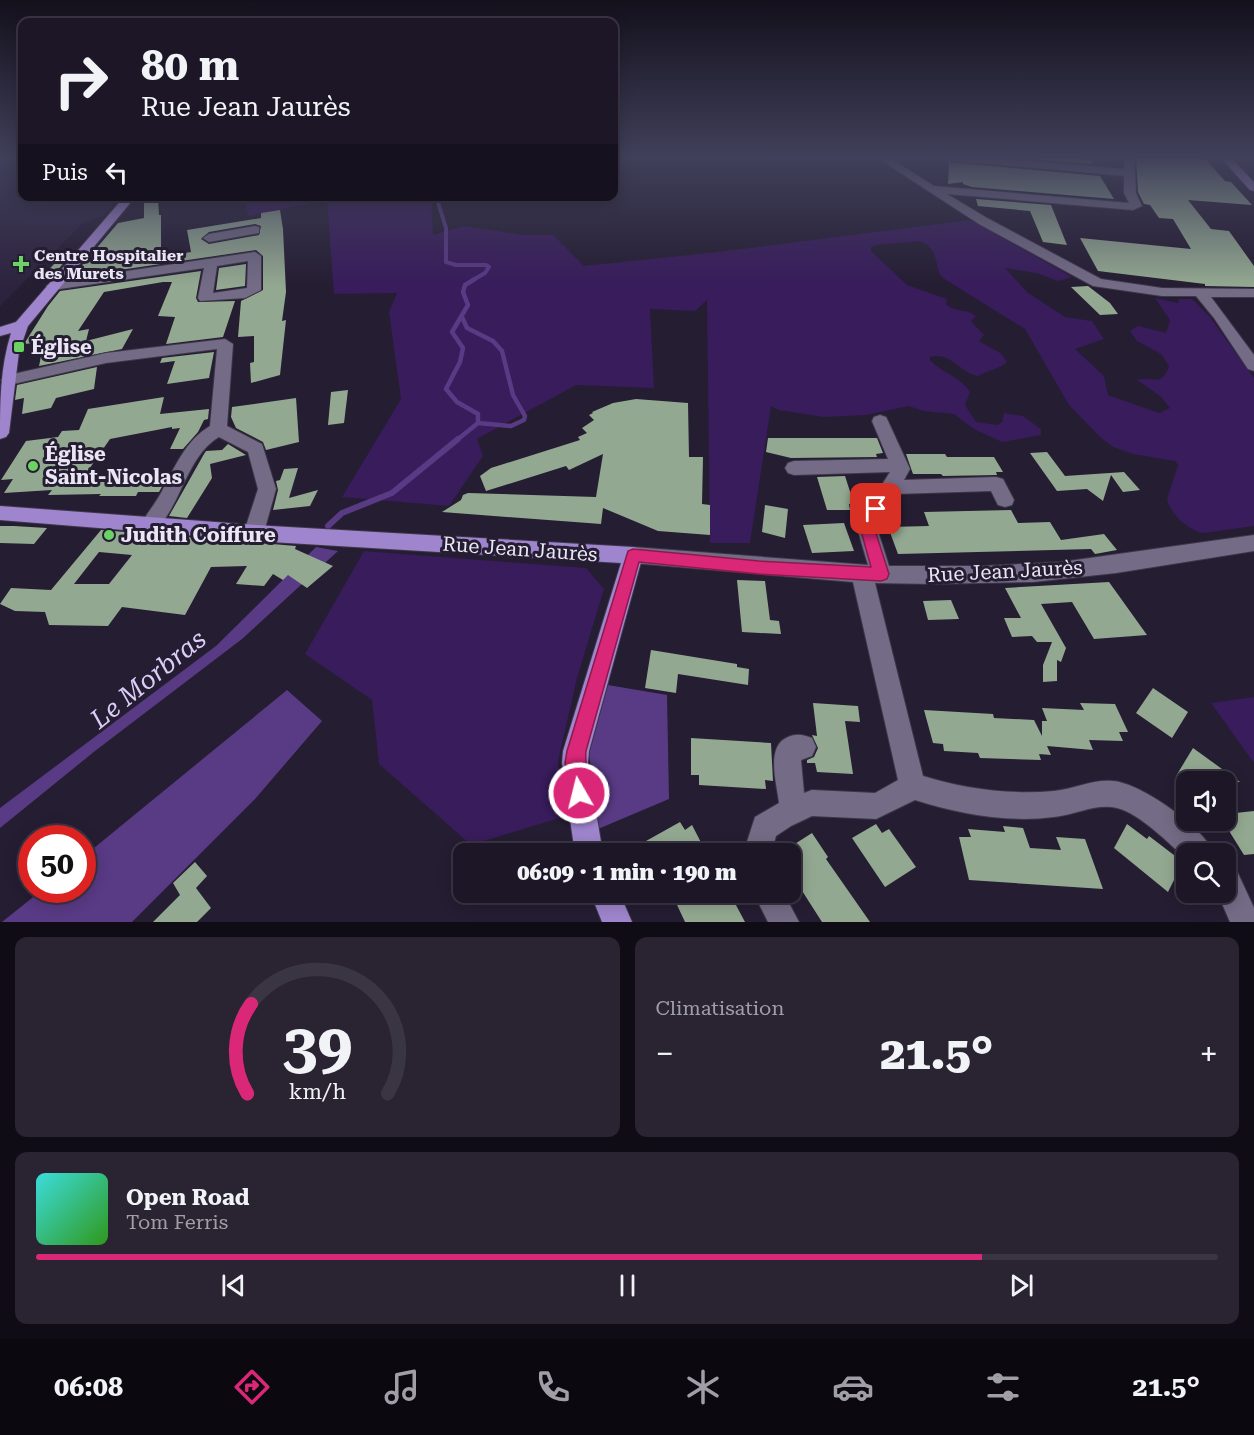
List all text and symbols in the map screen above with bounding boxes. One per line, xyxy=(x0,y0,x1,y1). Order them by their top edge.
text: 80 m xyxy=(141,41,239,90)
icon: right xyxy=(42,42,120,120)
text: Rue Jean Jaurès xyxy=(141,91,351,123)
icon: left xyxy=(100,156,133,189)
text: Puis xyxy=(42,160,88,185)
place label: Centre Hospitalier des Murets xyxy=(34,246,183,283)
marker: Centre Hospitalier des Murets xyxy=(12,255,30,273)
place label: Église xyxy=(31,334,92,359)
marker: Église xyxy=(12,340,26,354)
place label: Église Saint-Nicolas xyxy=(45,441,182,489)
marker: Église Saint-Nicolas xyxy=(26,459,40,473)
pin xyxy=(850,483,901,534)
icon: arrive xyxy=(859,492,892,525)
place label: Judith Coiffure xyxy=(121,523,276,547)
marker: Judith Coiffure xyxy=(102,528,116,542)
street label: Rue Jean Jaurès xyxy=(442,532,598,566)
street label: Rue Jean Jaurès xyxy=(927,555,1083,587)
water label: Le Morbras xyxy=(84,624,212,735)
position arrow xyxy=(547,761,611,825)
map controls xyxy=(1176,771,1236,903)
button: sound xyxy=(1176,771,1236,831)
speed limit sign: 50 xyxy=(18,825,96,903)
button: search xyxy=(1176,843,1236,903)
text: 06:09 · 1 min · 190 m xyxy=(517,860,737,885)
text: Climatisation xyxy=(656,996,784,1020)
text: 39 xyxy=(282,1010,352,1083)
text: 21.5° xyxy=(880,1027,993,1080)
text: − xyxy=(656,1034,674,1073)
text: + xyxy=(1200,1034,1218,1073)
text: km/h xyxy=(289,1079,346,1104)
text: Open Road xyxy=(126,1185,249,1210)
text: Tom Ferris xyxy=(126,1210,228,1234)
icon: previous xyxy=(217,1269,250,1302)
icon: pause xyxy=(611,1269,644,1302)
icon: next xyxy=(1005,1269,1038,1302)
icon: directions xyxy=(231,1366,273,1408)
icon: music xyxy=(381,1366,423,1408)
icon: phone xyxy=(532,1366,574,1408)
icon: climate xyxy=(682,1366,724,1408)
icon: car xyxy=(832,1366,874,1408)
icon: filters xyxy=(982,1366,1024,1408)
text: 06:08 xyxy=(54,1371,123,1403)
text: 21.5° xyxy=(1133,1371,1200,1403)

